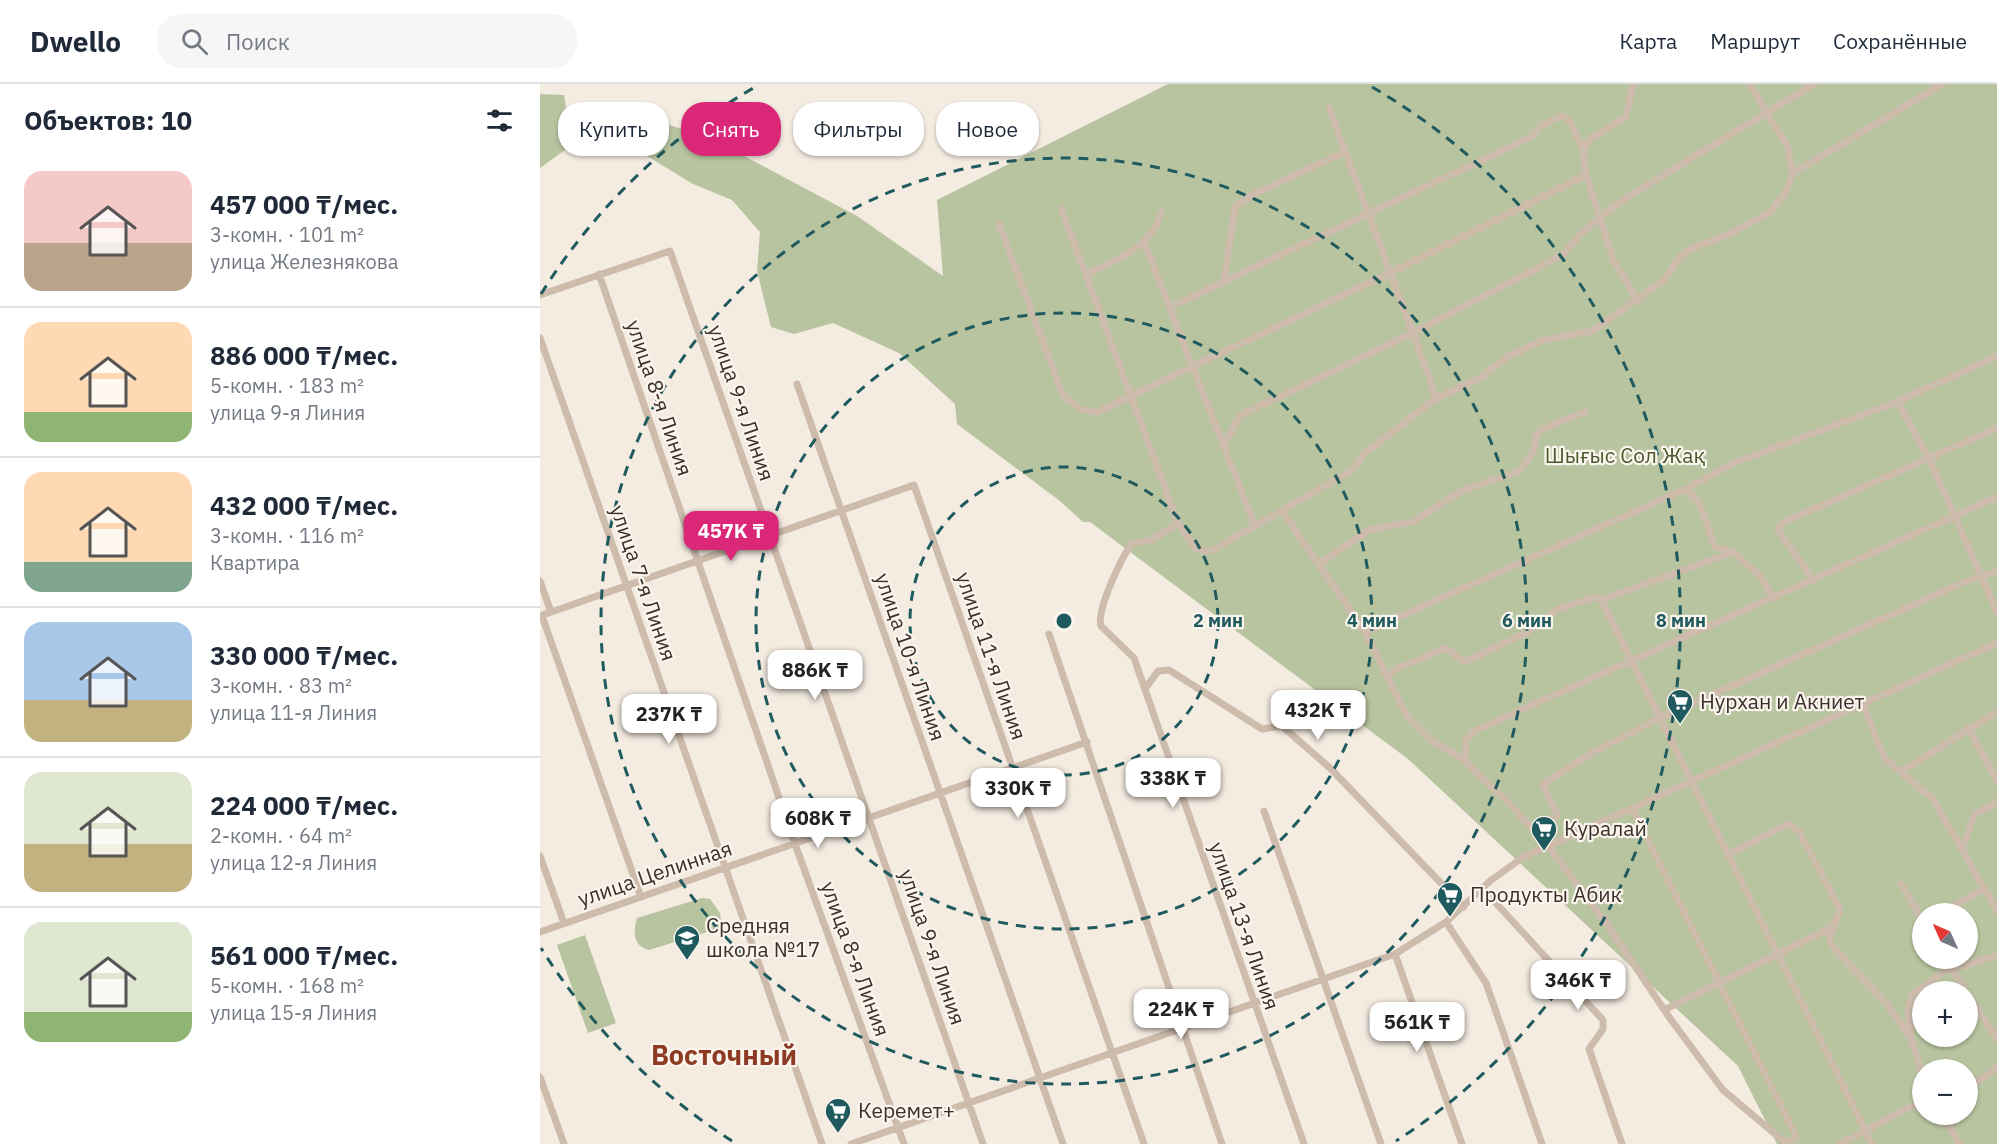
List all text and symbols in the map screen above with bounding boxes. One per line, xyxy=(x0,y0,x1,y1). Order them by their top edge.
search box xyxy=(157,14,577,68)
text: Dwello xyxy=(30,23,121,60)
icon: search xyxy=(178,25,211,58)
text: Поиск xyxy=(226,27,290,56)
text: Карта xyxy=(1619,27,1677,55)
text: Маршрут xyxy=(1710,27,1800,55)
text: Сохранённые xyxy=(1833,27,1967,55)
chip: Купить xyxy=(558,102,669,156)
chip: Снять xyxy=(681,102,781,156)
chip: Фильтры xyxy=(793,102,924,156)
chip: Новое xyxy=(936,102,1039,156)
text: Объектов: 10 xyxy=(24,103,192,137)
icon: filters xyxy=(483,104,516,137)
text: 457 000 ₸/мес. xyxy=(210,187,398,221)
icon: home xyxy=(72,195,144,267)
text: 3-комн. · 101 m² xyxy=(210,221,364,248)
text: улица Железнякова xyxy=(210,248,399,275)
street label: улица 8-я Линия xyxy=(620,316,700,479)
street label: улица 9-я Линия xyxy=(702,321,782,484)
text: 886 000 ₸/мес. xyxy=(210,338,398,372)
icon: home xyxy=(72,346,144,418)
text: 5-комн. · 183 m² xyxy=(210,372,364,399)
text: улица 9-я Линия xyxy=(210,399,365,426)
park label: Шығыс Сол Жақ xyxy=(1545,441,1706,469)
text: 432 000 ₸/мес. xyxy=(210,488,398,522)
icon: home xyxy=(72,496,144,568)
street label: улица 7-я Линия xyxy=(604,501,684,664)
pin: 457K ₸ xyxy=(682,511,780,562)
text: 457K ₸ xyxy=(698,517,764,544)
text: 3-комн. · 116 m² xyxy=(210,522,364,549)
text: Квартира xyxy=(210,549,300,576)
street label: улица 11-я Линия xyxy=(950,568,1034,743)
street label: улица 10-я Линия xyxy=(869,569,953,744)
text: 2 мин xyxy=(1193,609,1243,632)
text: 4 мин xyxy=(1347,609,1397,632)
text: 6 мин xyxy=(1502,609,1552,632)
text: 8 мин xyxy=(1656,609,1706,632)
centre of rings xyxy=(1054,611,1074,631)
text: 330 000 ₸/мес. xyxy=(210,638,398,672)
icon: home xyxy=(72,646,144,718)
pin: 886K ₸ xyxy=(766,650,864,701)
text: 886K ₸ xyxy=(782,656,848,683)
text: 3-комн. · 83 m² xyxy=(210,672,352,699)
supermarket icon: Нурхан и Акниет xyxy=(1665,687,1695,725)
place label: Нурхан и Акниет xyxy=(1700,687,1865,715)
pin: 432K ₸ xyxy=(1269,690,1367,741)
pin: 237K ₸ xyxy=(620,694,718,745)
text: 432K ₸ xyxy=(1285,696,1351,723)
text: улица 11-я Линия xyxy=(210,699,377,726)
text: 237K ₸ xyxy=(636,700,702,727)
pin: 338K ₸ xyxy=(1124,758,1222,809)
text: 338K ₸ xyxy=(1140,764,1206,791)
pin: 330K ₸ xyxy=(969,768,1067,819)
text: 330K ₸ xyxy=(985,774,1051,801)
text: 224 000 ₸/мес. xyxy=(210,788,398,822)
icon: home xyxy=(72,796,144,868)
pin: 608K ₸ xyxy=(769,798,867,849)
text: 608K ₸ xyxy=(785,804,851,831)
supermarket icon: Куралай xyxy=(1529,814,1559,852)
place label: Куралай xyxy=(1564,814,1647,842)
text: 2-комн. · 64 m² xyxy=(210,822,352,849)
street label: улица Целинная xyxy=(574,834,735,913)
street label: улица 13-я Линия xyxy=(1203,838,1287,1013)
text: улица 12-я Линия xyxy=(210,849,377,876)
street label: улица 9-я Линия xyxy=(893,865,973,1028)
street label: улица 8-я Линия xyxy=(815,877,897,1040)
supermarket icon: Продукты Абик xyxy=(1435,880,1465,918)
place label: Продукты Абик xyxy=(1470,880,1622,908)
north arrow xyxy=(1912,903,1978,969)
map controls xyxy=(1912,903,1978,1125)
place label: Средняя школа №17 xyxy=(706,911,820,963)
school or university icon: Средняя школа №17 xyxy=(672,923,702,961)
text: 561 000 ₸/мес. xyxy=(210,938,398,972)
icon: home xyxy=(72,946,144,1018)
pin: 346K ₸ xyxy=(1529,960,1627,1011)
text: 346K ₸ xyxy=(1545,966,1611,993)
text: 5-комн. · 168 m² xyxy=(210,972,364,999)
button: + xyxy=(1912,981,1978,1047)
pin: 224K ₸ xyxy=(1132,989,1230,1040)
text: 224K ₸ xyxy=(1148,995,1214,1022)
text: улица 15-я Линия xyxy=(210,999,377,1026)
pin: 561K ₸ xyxy=(1368,1002,1466,1053)
text: 561K ₸ xyxy=(1384,1008,1450,1035)
district label: Восточный xyxy=(651,1037,797,1072)
button: − xyxy=(1912,1059,1978,1125)
supermarket icon: Керемет+ xyxy=(823,1096,853,1134)
place label: Керемет+ xyxy=(858,1096,955,1124)

